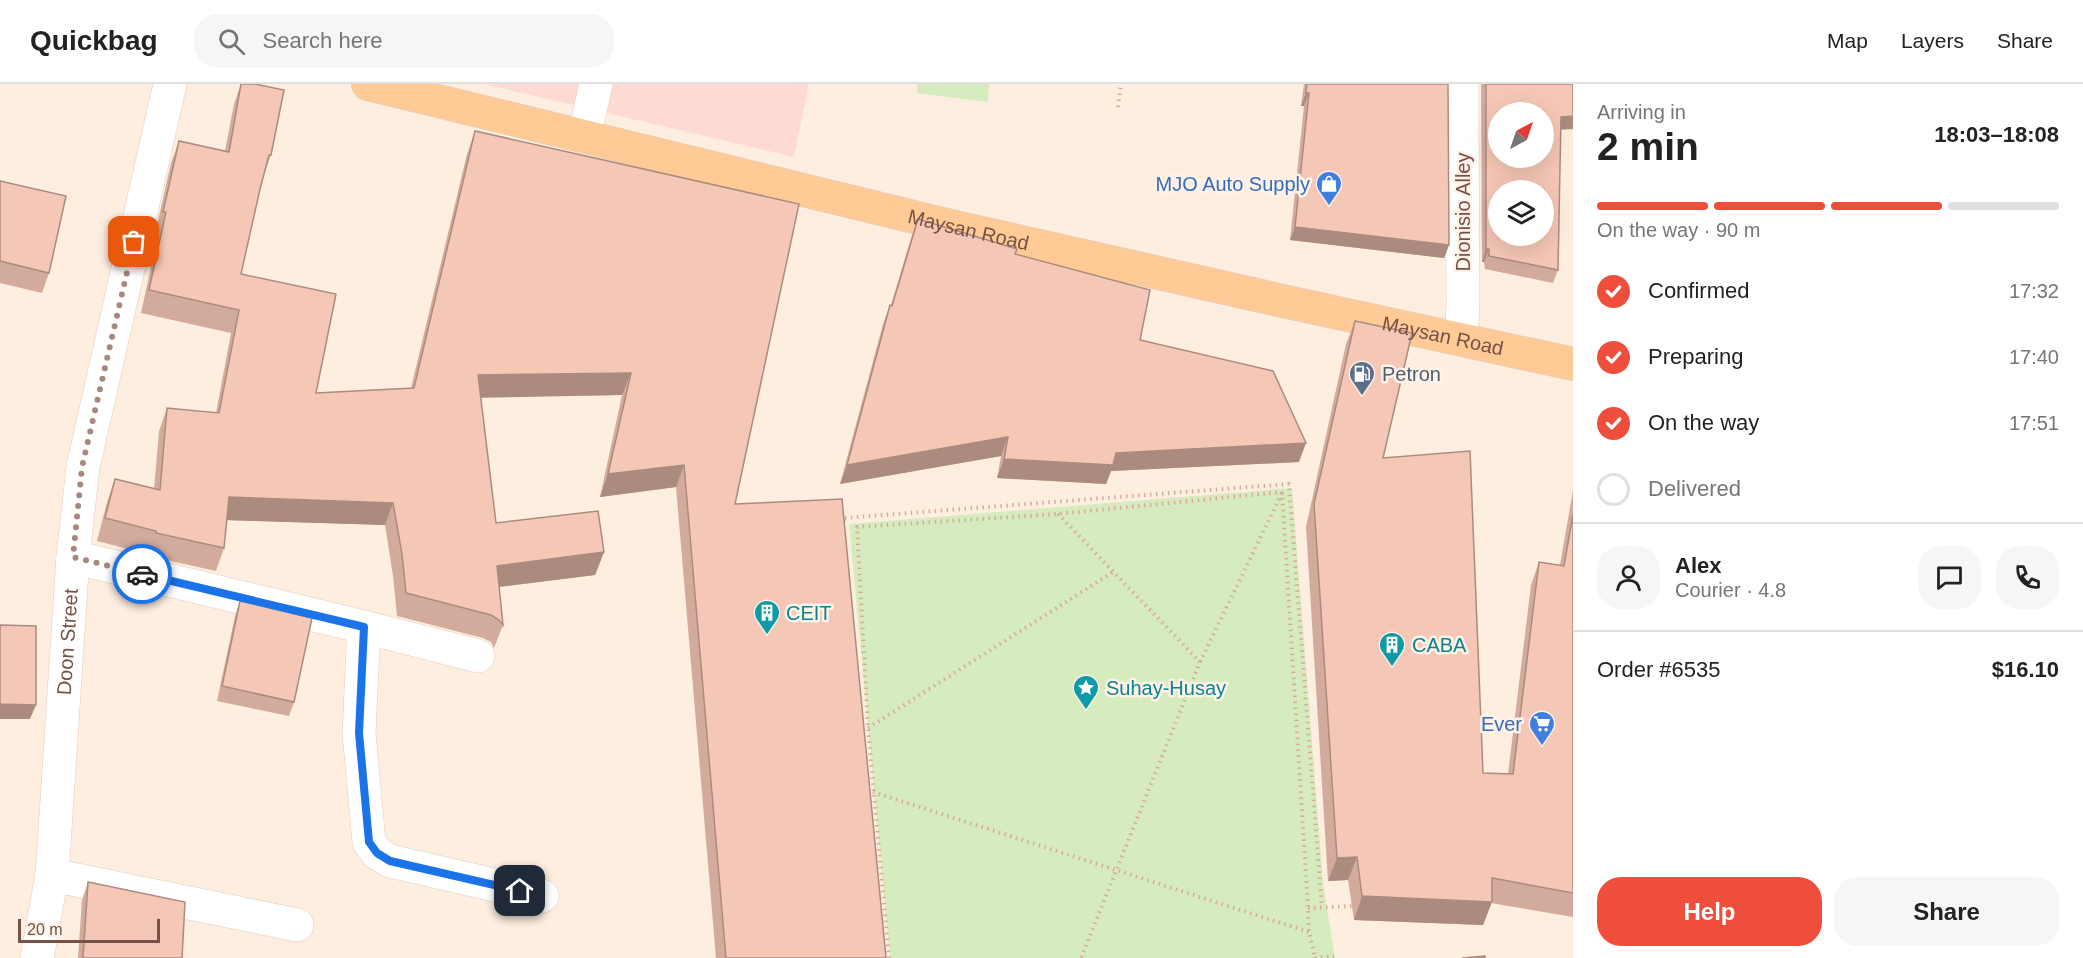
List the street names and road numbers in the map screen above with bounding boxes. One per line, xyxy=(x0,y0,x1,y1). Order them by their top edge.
street label: Dionisio Alley xyxy=(1452,153,1474,271)
street label: Maysan Road xyxy=(906,205,1031,254)
street label: Maysan Road xyxy=(1380,312,1506,360)
street label: Doon Street xyxy=(53,587,82,696)

